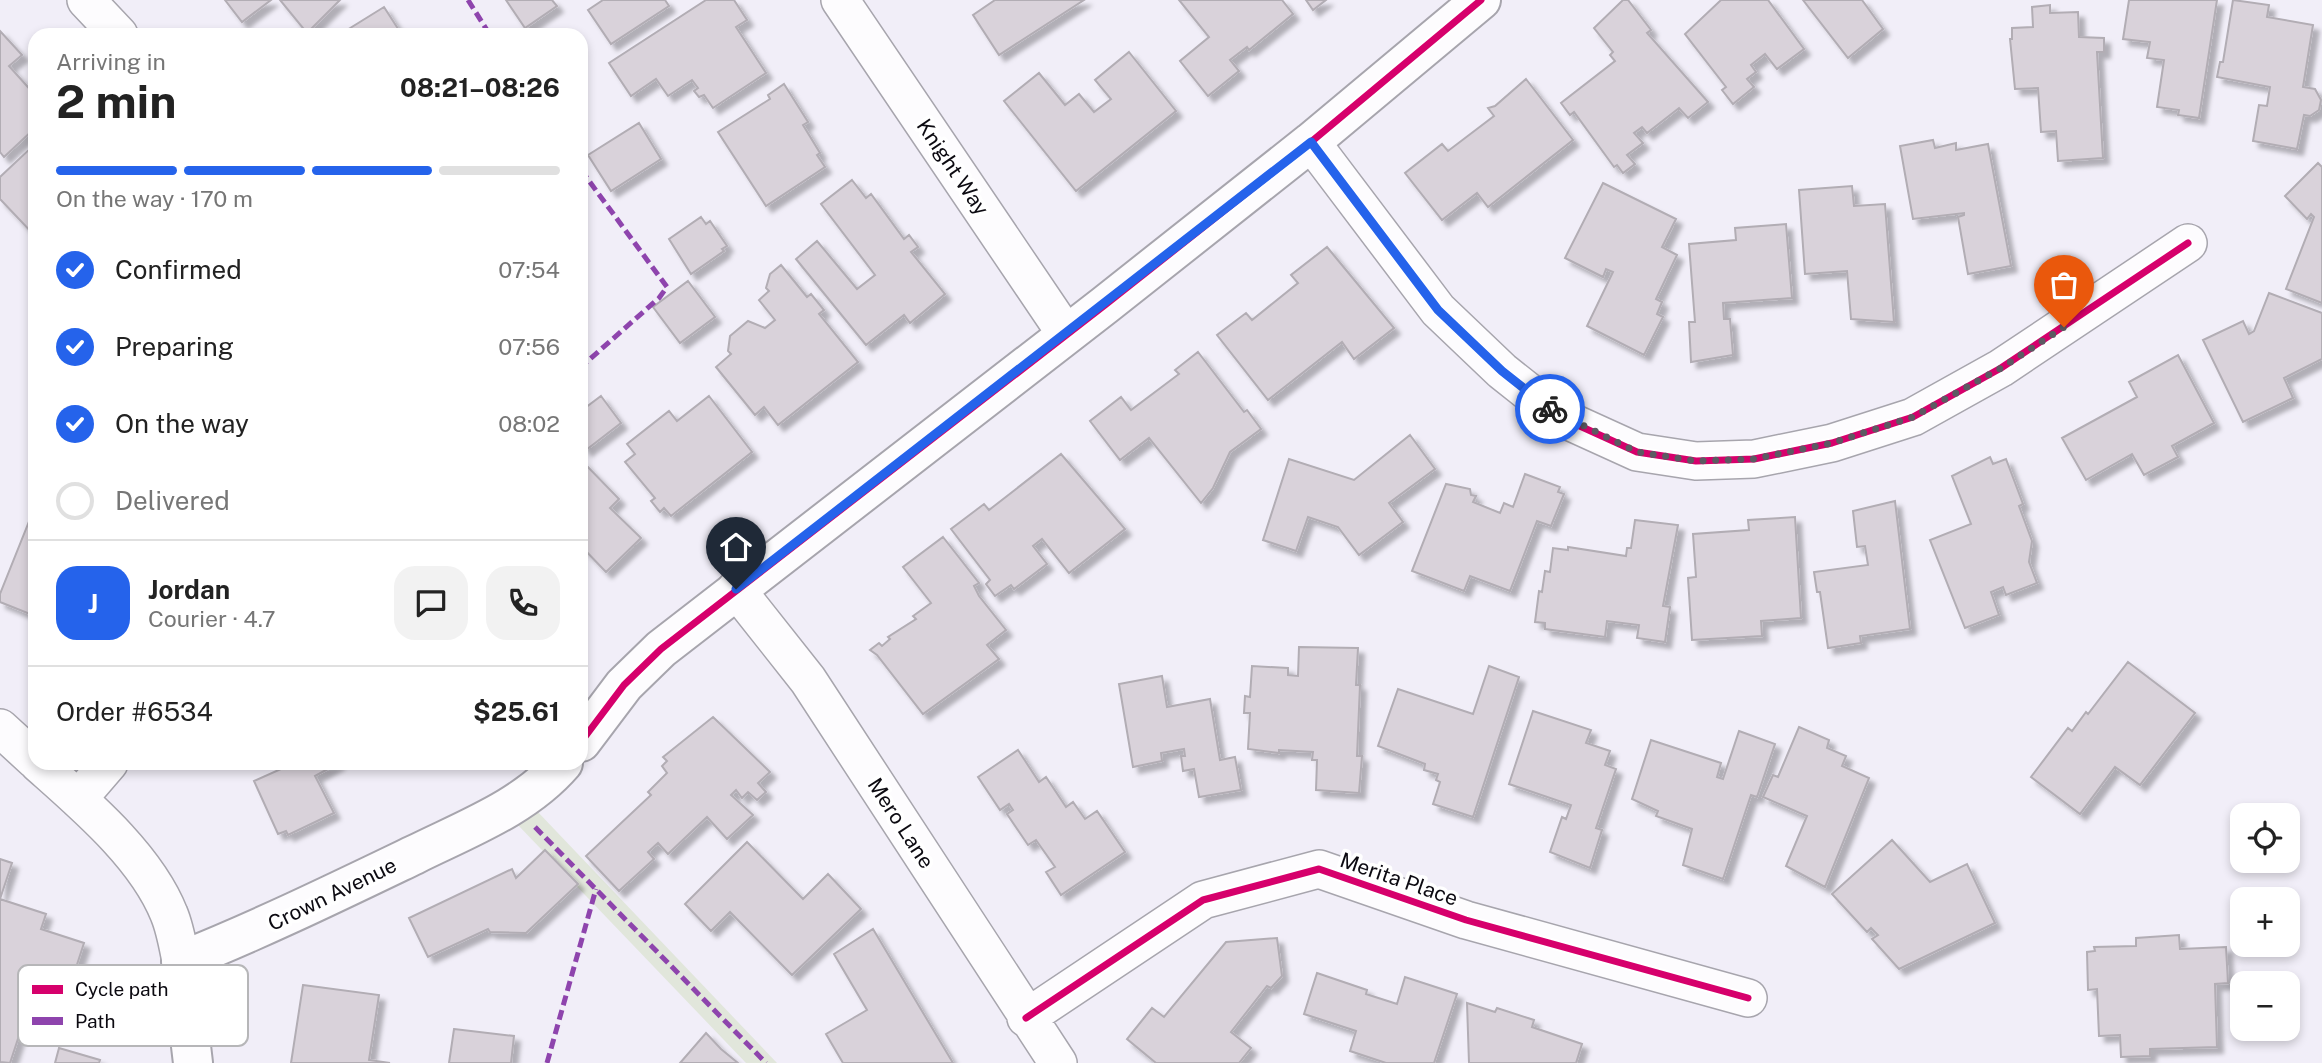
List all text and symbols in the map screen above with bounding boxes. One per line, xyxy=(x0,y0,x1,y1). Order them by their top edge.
text: Arriving in xyxy=(56,48,166,75)
text: 08:21–08:26 xyxy=(400,72,560,103)
text: 2 min xyxy=(56,74,176,128)
street label: Knight Way xyxy=(912,114,994,220)
text: On the way · 170 m xyxy=(56,185,253,212)
icon: check xyxy=(56,251,94,289)
text: Confirmed xyxy=(115,254,242,285)
pin xyxy=(2034,255,2094,327)
text: 07:54 xyxy=(498,256,560,283)
icon: bag xyxy=(2045,266,2083,304)
icon: check xyxy=(56,328,94,366)
text: Preparing xyxy=(115,331,234,362)
text: 07:56 xyxy=(498,333,560,360)
courier xyxy=(1515,374,1585,444)
icon: bike xyxy=(1531,390,1569,428)
icon: check xyxy=(56,405,94,443)
text: On the way xyxy=(115,408,249,439)
text: 08:02 xyxy=(498,410,560,437)
text: Delivered xyxy=(115,485,230,516)
pin xyxy=(706,517,766,589)
icon: home xyxy=(717,528,755,566)
button: chat xyxy=(394,566,468,640)
button: phone xyxy=(486,566,560,640)
text: Jordan xyxy=(148,574,230,605)
text: J xyxy=(88,588,98,619)
text: Courier · 4.7 xyxy=(148,605,276,632)
text: Order #6534 xyxy=(56,696,213,727)
text: $25.61 xyxy=(473,696,560,727)
street label: Mero Lane xyxy=(863,773,939,873)
map controls xyxy=(2230,803,2300,1041)
button: locate xyxy=(2230,803,2300,873)
street label: Merita Place xyxy=(1337,847,1461,911)
street label: Crown Avenue xyxy=(264,852,400,936)
button: + xyxy=(2230,887,2300,957)
legend xyxy=(18,965,248,1046)
button: − xyxy=(2230,971,2300,1041)
text: Cycle path xyxy=(75,978,168,1000)
text: Path xyxy=(75,1010,115,1032)

